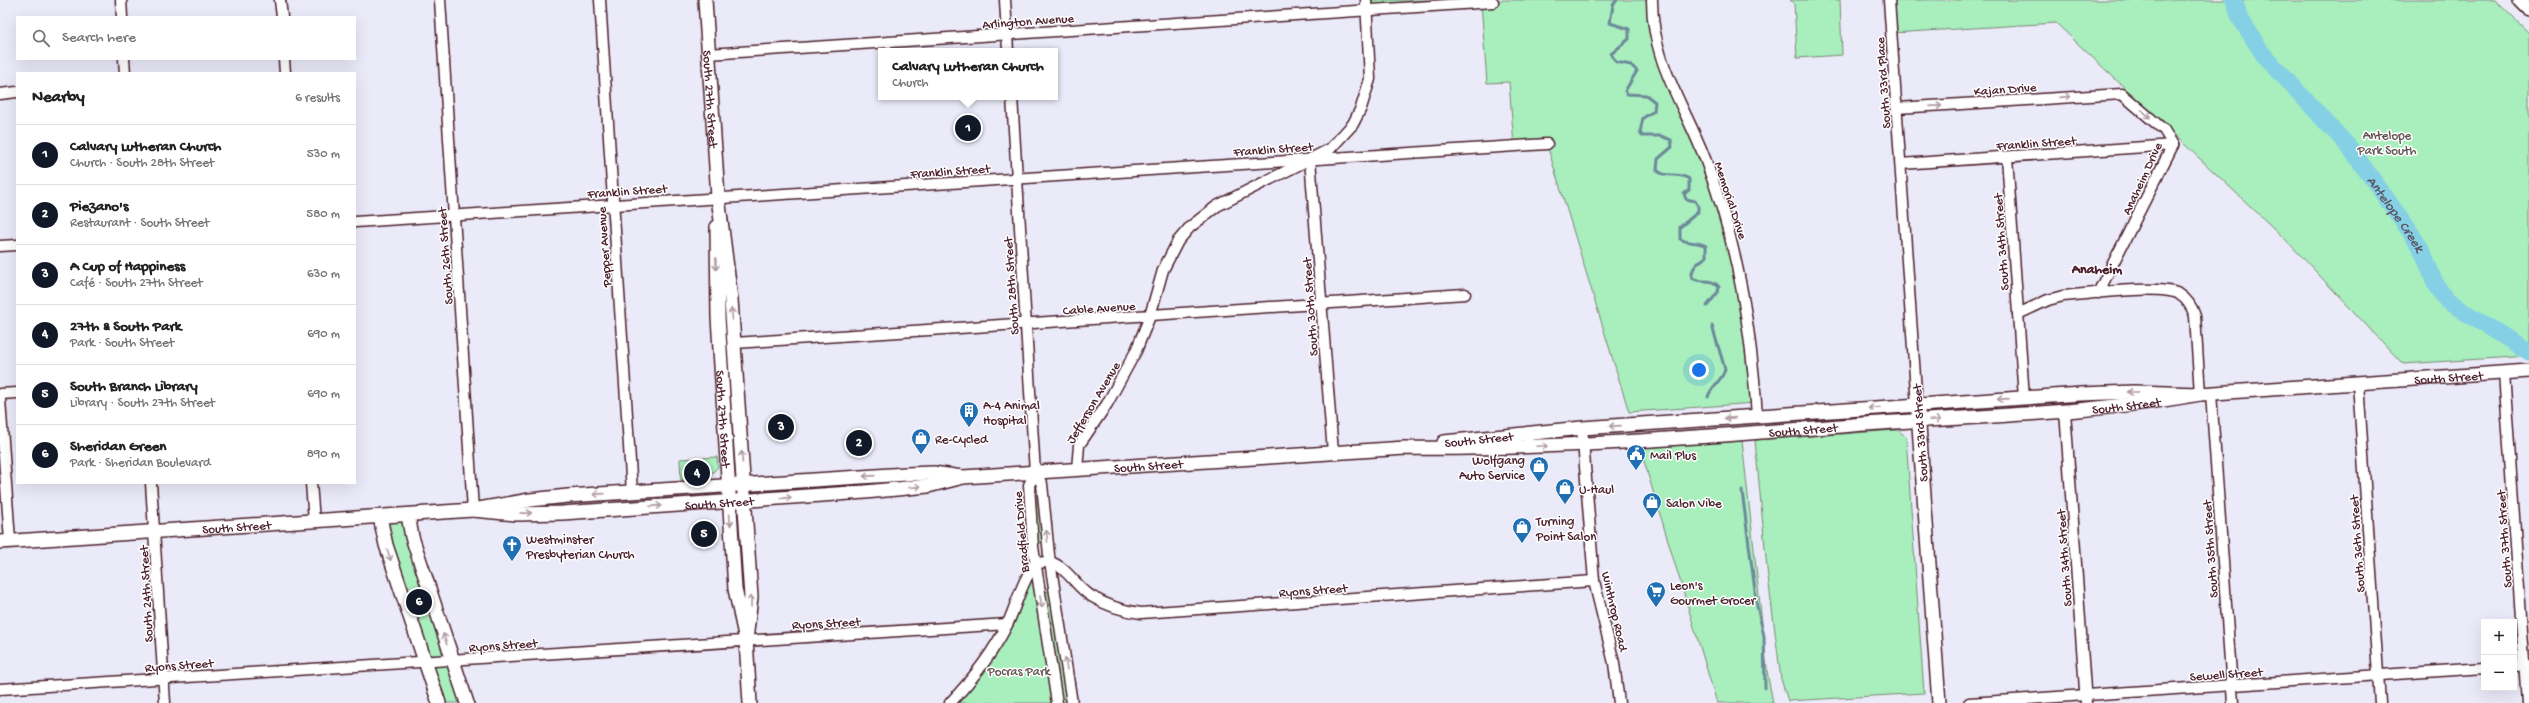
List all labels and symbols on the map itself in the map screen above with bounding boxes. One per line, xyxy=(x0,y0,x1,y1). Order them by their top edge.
street label: Arlington Avenue xyxy=(982,12,1075,33)
street label: South 33rd Place xyxy=(1874,36,1895,129)
street label: South 27th Street xyxy=(698,50,720,150)
street label: Kajan Drive xyxy=(1973,81,2037,100)
one-way arrow xyxy=(2058,93,2071,101)
one-way arrow xyxy=(1929,102,1942,109)
one-way arrow xyxy=(2141,109,2151,119)
pin: 1 xyxy=(955,113,981,143)
park label: Antelope Park South xyxy=(2356,129,2417,159)
street label: Franklin Street xyxy=(1995,134,2078,155)
street label: Franklin Street xyxy=(1232,140,1315,161)
street label: Anaheim Drive xyxy=(2120,140,2167,218)
street label: Memorial Drive xyxy=(1710,160,1749,242)
street label: Franklin Street xyxy=(909,162,992,183)
water label: Antelope Creek xyxy=(2362,174,2428,257)
street label: Franklin Street xyxy=(586,182,669,203)
street label: South 34th Street xyxy=(1992,191,2013,291)
street label: South 26th Street xyxy=(436,205,457,305)
street label: Pepper Avenue xyxy=(595,206,616,288)
street label: South 28th Street xyxy=(1001,235,1023,335)
street label: South 30th Street xyxy=(1300,256,1322,356)
one-way arrow xyxy=(712,257,720,270)
district label: Anaheim xyxy=(2071,262,2122,279)
street label: Cable Avenue xyxy=(1062,299,1136,320)
one-way arrow xyxy=(729,308,736,321)
street label: Jefferson Avenue xyxy=(1064,359,1125,447)
your location xyxy=(1689,360,1709,380)
street label: South Street xyxy=(2414,369,2485,389)
street label: South 27th Street xyxy=(711,370,732,470)
street label: South 33rd Street xyxy=(1910,382,1932,482)
one-way arrow xyxy=(2127,388,2140,396)
street label: South Street xyxy=(2091,395,2163,419)
one-way arrow xyxy=(1997,396,2010,403)
place label: A-4 Animal Hospital xyxy=(983,399,1040,429)
building icon: A-4 Animal Hospital xyxy=(958,400,980,428)
one-way arrow xyxy=(1868,405,1881,412)
pin: 3 xyxy=(768,412,794,442)
one-way arrow xyxy=(1724,414,1737,421)
one-way arrow xyxy=(1928,416,1941,423)
street label: South Street xyxy=(1768,421,1840,442)
one-way arrow xyxy=(1609,422,1622,429)
shop icon: Re-Cycled xyxy=(910,427,932,455)
pin: 2 xyxy=(846,428,872,458)
street label: South Street xyxy=(1444,430,1516,452)
place label: Re-Cycled xyxy=(935,433,989,448)
one-way arrow xyxy=(1535,442,1548,450)
public building icon: Mail Plus xyxy=(1625,443,1647,471)
place label: Mail Plus xyxy=(1650,449,1697,464)
one-way arrow xyxy=(738,451,745,464)
place label: Wolfgang Auto Service xyxy=(1459,454,1525,484)
shop icon: Wolfgang Auto Service xyxy=(1528,455,1550,483)
street label: South Street xyxy=(1114,457,1185,477)
pin: 4 xyxy=(684,458,710,488)
one-way arrow xyxy=(863,473,876,480)
shop icon: U-Haul xyxy=(1554,477,1576,505)
place label: U-Haul xyxy=(1579,483,1614,498)
one-way arrow xyxy=(908,484,921,491)
street label: South 37th Street xyxy=(2494,488,2516,588)
street label: Bradfield Drive xyxy=(1011,490,1034,574)
one-way arrow xyxy=(593,491,606,498)
shop icon: Salon Vibe xyxy=(1641,491,1663,519)
street label: South 36th Street xyxy=(2347,493,2369,593)
one-way arrow xyxy=(779,494,792,501)
street label: South Street xyxy=(685,495,756,514)
place label: Salon Vibe xyxy=(1666,497,1722,512)
street label: South 35th Street xyxy=(2200,498,2222,598)
one-way arrow xyxy=(649,503,662,510)
street label: South 34th Street xyxy=(2055,507,2076,607)
one-way arrow xyxy=(519,510,532,517)
one-way arrow xyxy=(726,513,734,526)
place label: Turning Point Salon xyxy=(1535,515,1597,545)
shop icon: Turning Point Salon xyxy=(1511,516,1533,544)
street label: South Street xyxy=(202,519,273,538)
pin: 5 xyxy=(691,519,717,549)
one-way arrow xyxy=(1043,530,1051,543)
place label: Westminster Presbyterian Church xyxy=(525,533,635,563)
church icon: Westminster Presbyterian Church xyxy=(501,534,523,562)
street label: South 24th Street xyxy=(137,543,158,643)
one-way arrow xyxy=(386,548,393,561)
street label: Winthrop Road xyxy=(1597,570,1630,654)
place label: Leon's Gourmet Grocer xyxy=(1670,579,1757,609)
supermarket icon: Leon's Gourmet Grocer xyxy=(1645,580,1667,608)
street label: Ryons Street xyxy=(1278,581,1350,601)
pin: 6 xyxy=(406,587,432,617)
one-way arrow xyxy=(747,595,755,608)
one-way arrow xyxy=(1037,595,1045,608)
street label: Ryons Street xyxy=(791,615,862,634)
one-way arrow xyxy=(441,634,449,646)
street label: Ryons Street xyxy=(468,636,540,656)
street label: Ryons Street xyxy=(144,656,216,676)
one-way arrow xyxy=(1062,658,1070,671)
park label: Pocras Park xyxy=(987,665,1052,680)
street label: Sewell Street xyxy=(2189,665,2265,686)

